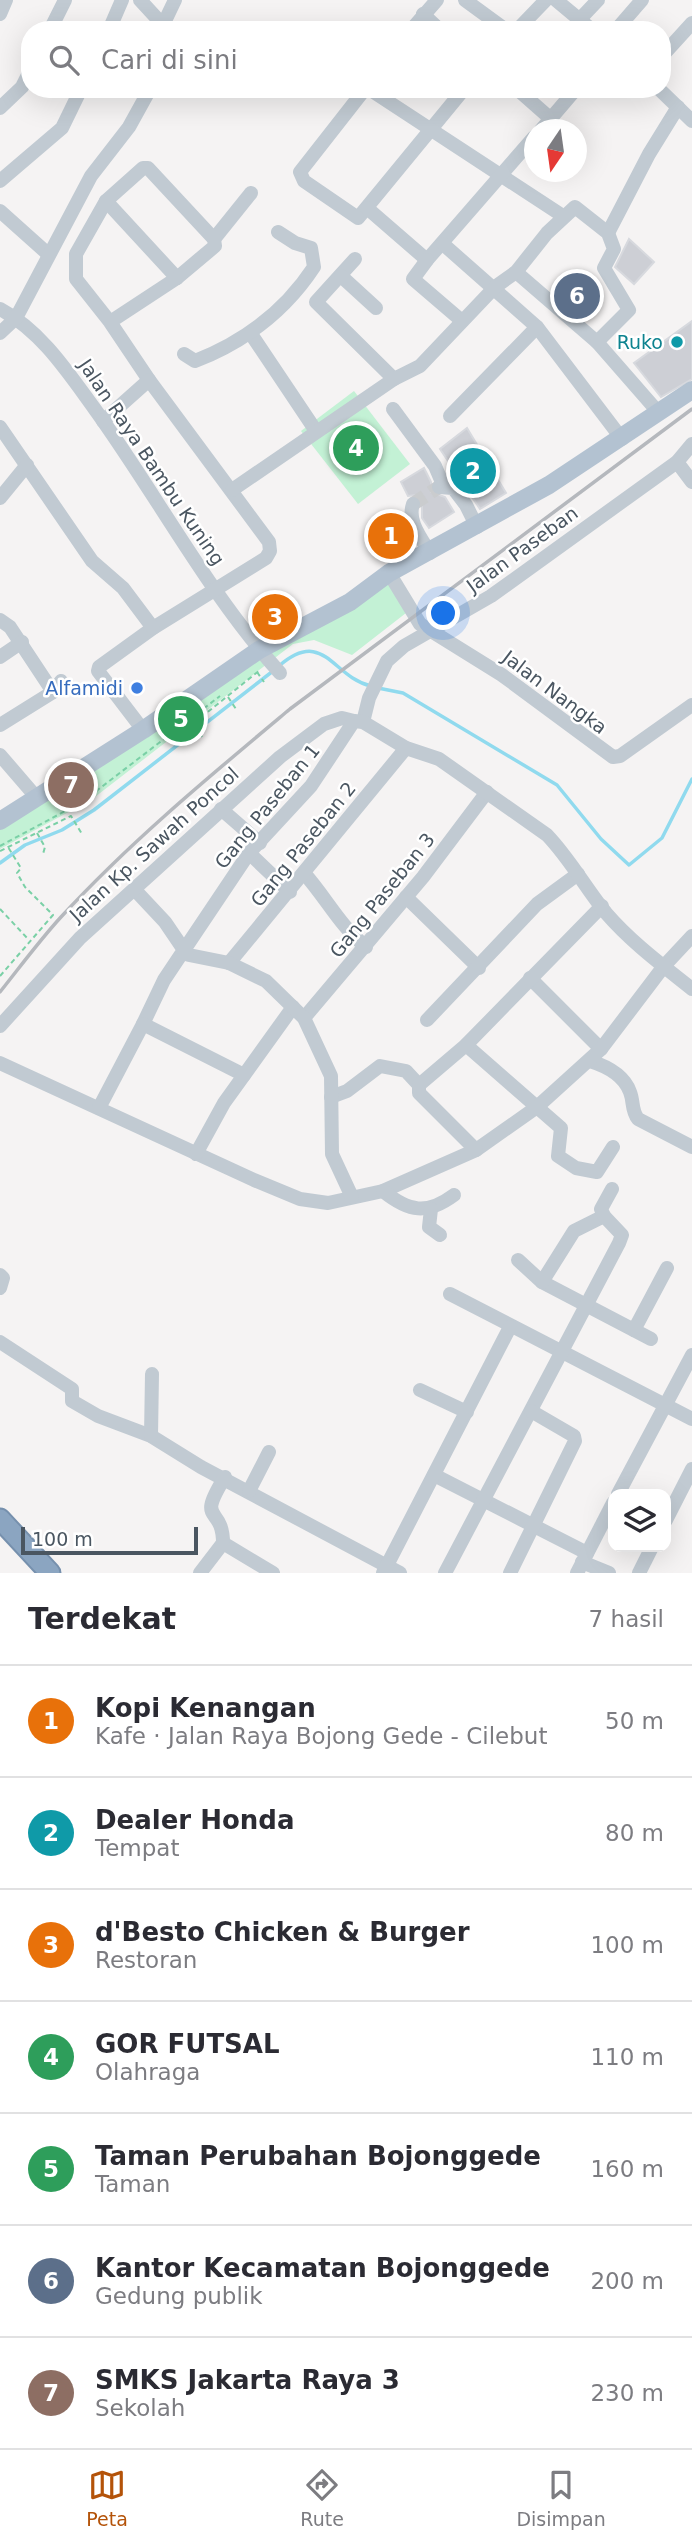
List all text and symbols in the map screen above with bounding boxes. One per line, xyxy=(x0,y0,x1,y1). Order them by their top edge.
search box xyxy=(21,21,671,98)
icon: search xyxy=(45,41,83,79)
text: Cari di sini xyxy=(101,45,238,75)
north arrow xyxy=(524,119,587,182)
pin: 6 xyxy=(554,270,600,322)
place label: Ruko xyxy=(617,331,663,353)
marker: Ruko xyxy=(669,334,685,350)
street label: Jalan Raya Bambu Kuning xyxy=(74,354,229,569)
pin: 4 xyxy=(333,422,379,474)
pin: 2 xyxy=(450,445,496,497)
street label: Jalan Paseban xyxy=(461,501,582,597)
pin: 1 xyxy=(368,510,414,562)
pin: 3 xyxy=(252,591,298,643)
your location xyxy=(426,596,460,630)
street label: Jalan Nangka xyxy=(498,645,611,738)
place label: Alfamidi xyxy=(45,677,123,699)
marker: Alfamidi xyxy=(129,680,145,696)
pin: 5 xyxy=(158,693,204,745)
street label: Gang Paseban 1 xyxy=(210,739,324,873)
pin: 7 xyxy=(48,759,94,811)
street label: Jalan Kp. Sawah Poncol xyxy=(64,762,243,926)
street label: Gang Paseban 2 xyxy=(246,777,360,911)
street label: Gang Paseban 3 xyxy=(325,828,439,962)
map controls xyxy=(608,1489,671,1552)
button: layers xyxy=(608,1489,671,1552)
scale bar xyxy=(21,1524,198,1556)
text: 100 m xyxy=(32,1528,93,1550)
text: Terdekat xyxy=(28,1601,176,1636)
text: 7 hasil xyxy=(589,1606,664,1632)
text: Kopi Kenangan xyxy=(95,1693,316,1723)
text: 1 xyxy=(43,1708,59,1734)
text: 50 m xyxy=(605,1708,664,1734)
text: Kafe · Jalan Raya Bojong Gede - Cilebut xyxy=(95,1723,547,1749)
text: Dealer Honda xyxy=(95,1805,294,1835)
text: 2 xyxy=(43,1820,59,1846)
text: 80 m xyxy=(605,1820,664,1846)
text: Tempat xyxy=(95,1835,179,1861)
text: d'Besto Chicken & Burger xyxy=(95,1917,470,1947)
text: 3 xyxy=(43,1932,59,1958)
text: 100 m xyxy=(590,1932,664,1958)
text: Restoran xyxy=(95,1947,197,1973)
text: GOR FUTSAL xyxy=(95,2029,280,2059)
text: 4 xyxy=(43,2044,59,2070)
text: 110 m xyxy=(590,2044,664,2070)
text: Olahraga xyxy=(95,2059,200,2085)
text: Taman Perubahan Bojonggede xyxy=(95,2141,541,2171)
text: 5 xyxy=(43,2156,59,2182)
text: 160 m xyxy=(590,2156,664,2182)
text: Taman xyxy=(95,2171,170,2197)
text: Kantor Kecamatan Bojonggede xyxy=(95,2253,550,2283)
text: 6 xyxy=(43,2268,59,2294)
text: 200 m xyxy=(590,2268,664,2294)
text: Gedung publik xyxy=(95,2283,263,2309)
text: SMKS Jakarta Raya 3 xyxy=(95,2365,400,2395)
text: 7 xyxy=(43,2380,59,2406)
text: 230 m xyxy=(590,2380,664,2406)
text: Sekolah xyxy=(95,2395,185,2421)
tab: Peta xyxy=(86,2466,128,2530)
tab: Rute xyxy=(300,2466,344,2530)
tab: Disimpan xyxy=(516,2466,606,2530)

